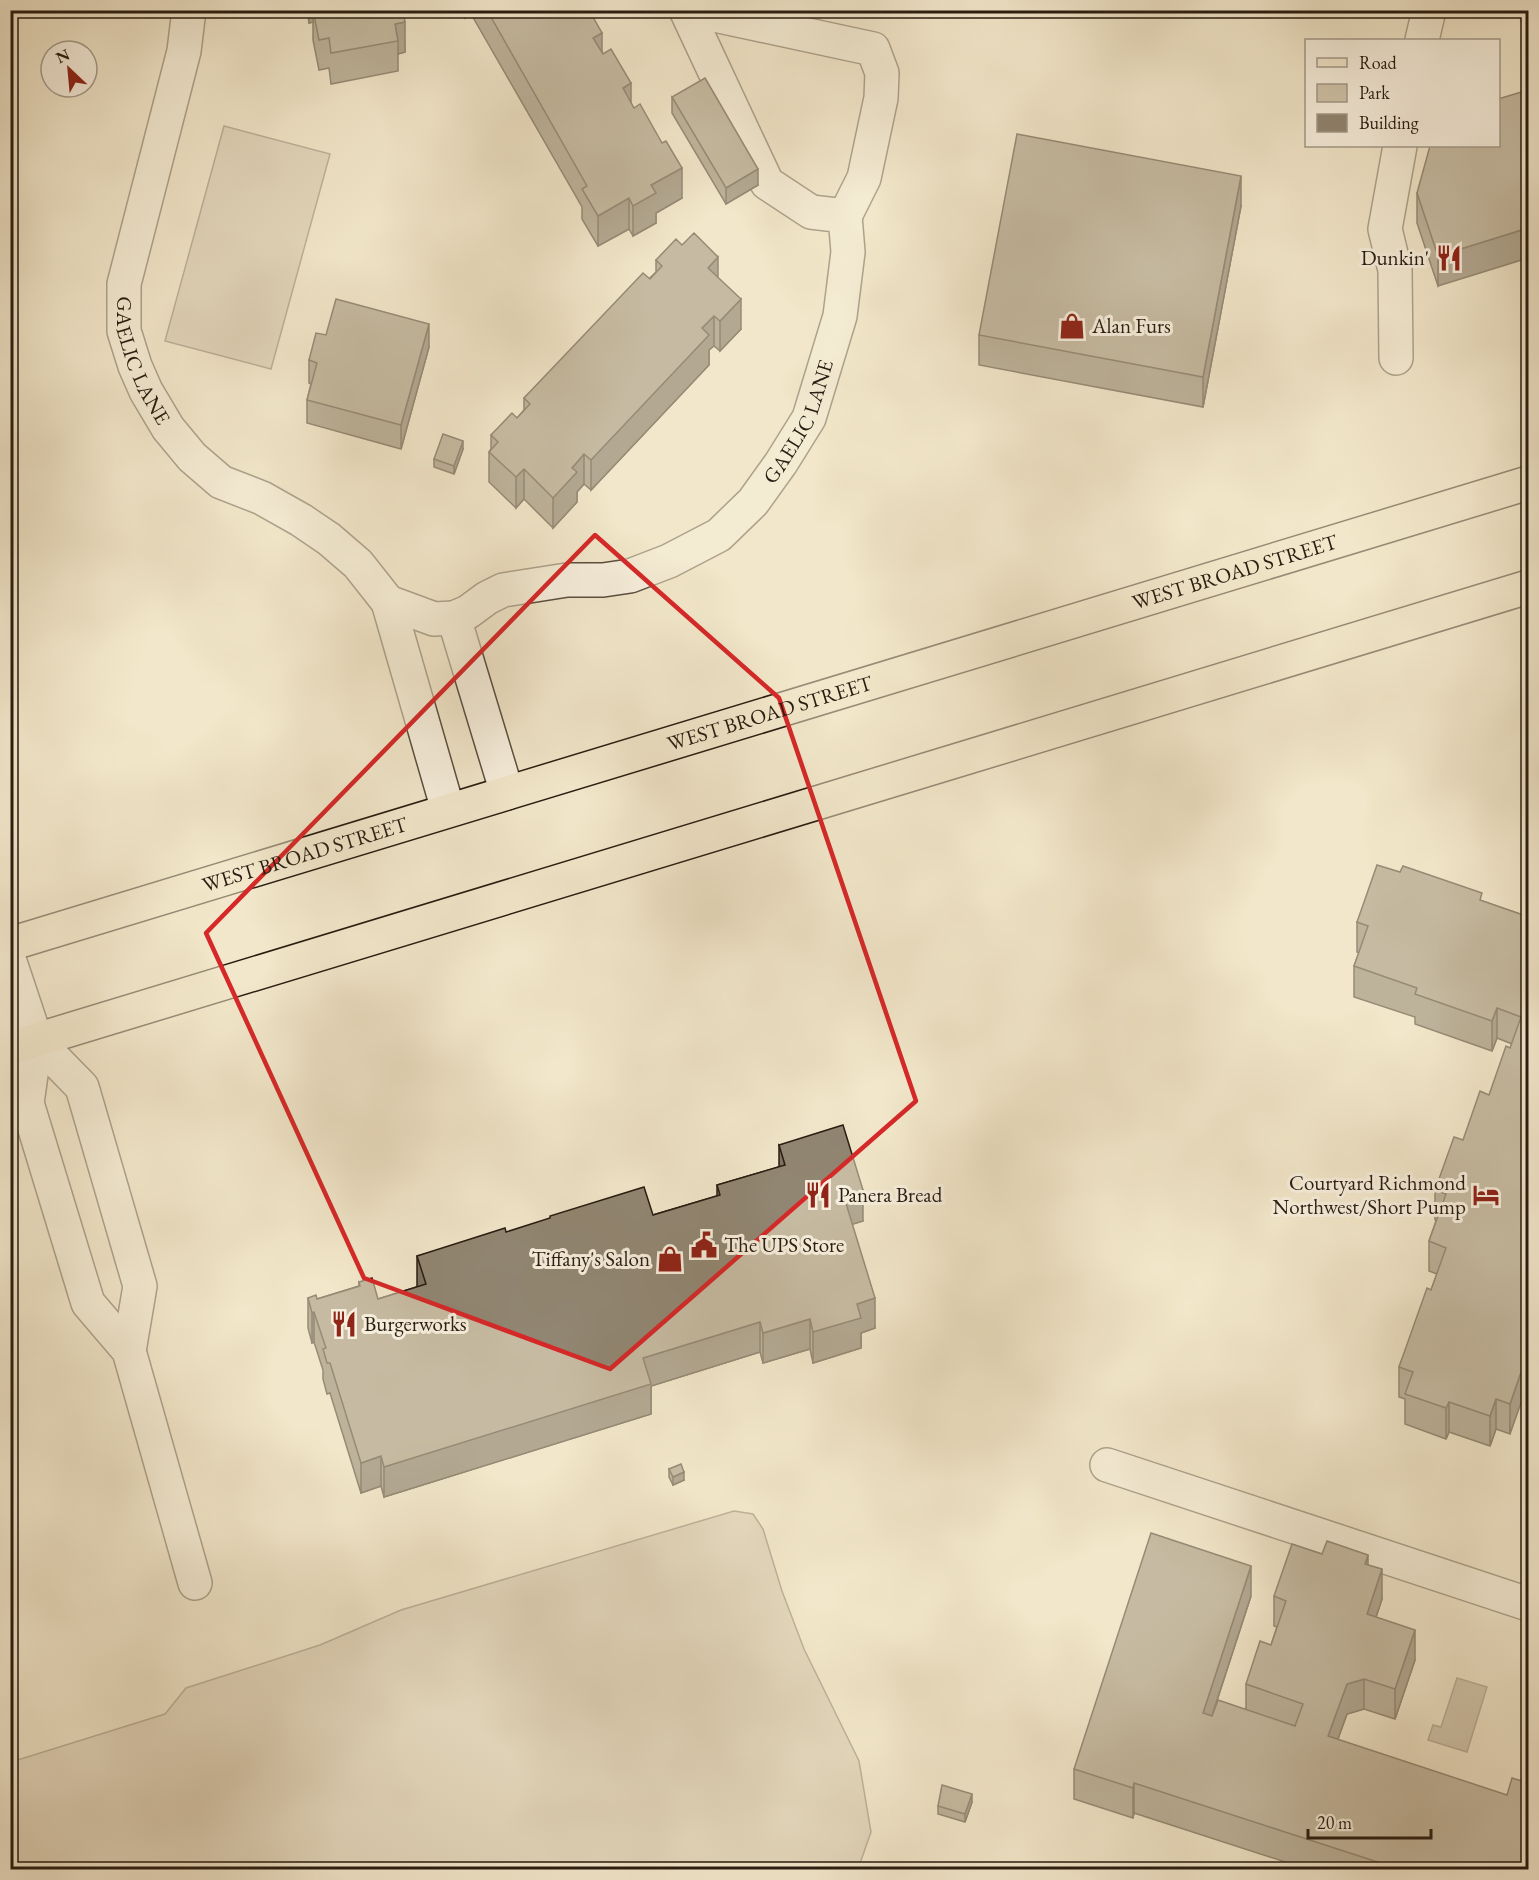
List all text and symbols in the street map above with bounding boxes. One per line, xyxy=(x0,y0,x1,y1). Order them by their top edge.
north arrow xyxy=(39,39,99,99)
legend xyxy=(1305,39,1500,147)
text: N xyxy=(52,44,73,68)
text: Road xyxy=(1359,51,1398,74)
text: Park xyxy=(1359,81,1390,104)
text: Building xyxy=(1359,111,1419,134)
restaurant icon: Dunkin' xyxy=(1434,243,1464,273)
place label: Dunkin' xyxy=(1361,244,1429,271)
street label: GAELIC LANE xyxy=(110,296,177,429)
shop icon: Alan Furs xyxy=(1057,311,1087,341)
place label: Alan Furs xyxy=(1091,312,1171,339)
street label: GAELIC LANE xyxy=(757,356,839,489)
street label: WEST BROAD STREET xyxy=(1129,527,1341,615)
street label: WEST BROAD STREET xyxy=(664,669,876,757)
street label: WEST BROAD STREET xyxy=(199,810,411,898)
place label: Courtyard Richmond Northwest/Short Pump xyxy=(1273,1169,1466,1220)
restaurant icon: Panera Bread xyxy=(803,1180,833,1210)
hotel icon: Courtyard Richmond Northwest/Short Pump xyxy=(1471,1180,1501,1210)
place label: Panera Bread xyxy=(838,1181,943,1208)
public building icon: The UPS Store xyxy=(689,1230,719,1260)
place label: The UPS Store xyxy=(724,1231,844,1258)
shop icon: Tiffany's Salon xyxy=(655,1244,685,1274)
place label: Tiffany's Salon xyxy=(532,1245,650,1272)
restaurant icon: Burgerworks xyxy=(329,1309,359,1339)
place label: Burgerworks xyxy=(364,1310,467,1337)
scale bar xyxy=(1308,1802,1431,1840)
text: 20 m xyxy=(1317,1811,1352,1834)

